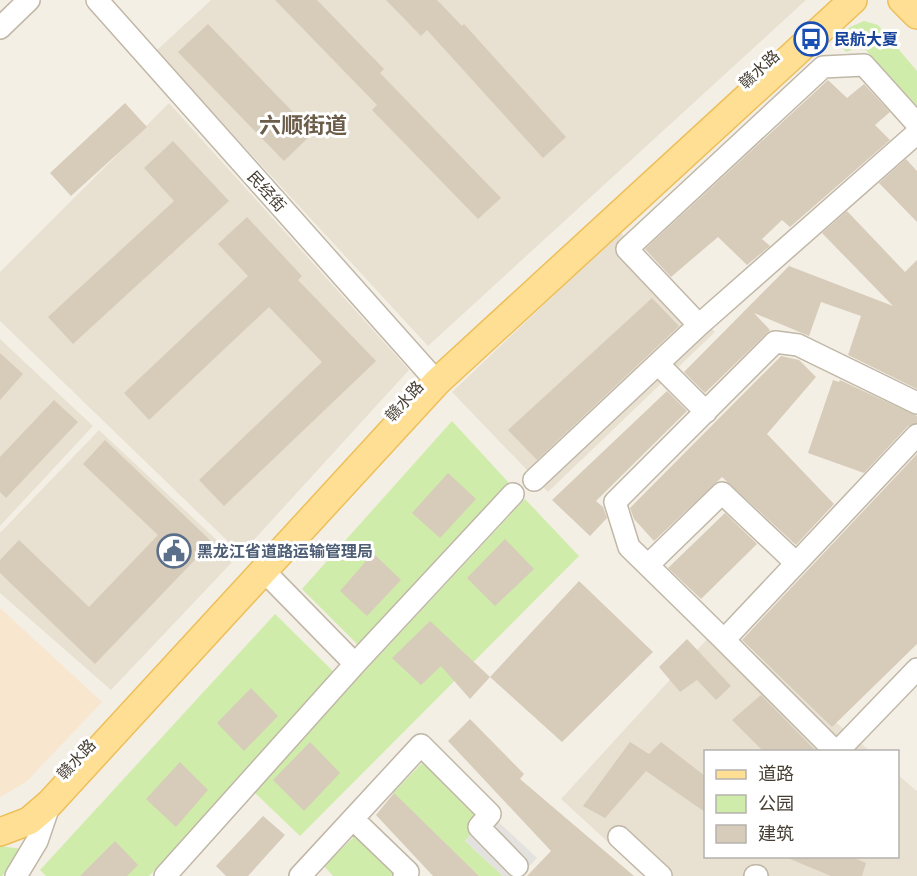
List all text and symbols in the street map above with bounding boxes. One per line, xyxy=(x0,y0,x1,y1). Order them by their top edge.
bus stop icon: 民航大夏 xyxy=(793,21,829,57)
place label: 民航大夏 xyxy=(834,29,898,49)
street label: 赣水路 xyxy=(735,45,783,93)
district label: 六顺街道 xyxy=(259,111,347,139)
street label: 民经街 xyxy=(244,166,290,216)
street label: 赣水路 xyxy=(381,376,427,426)
public building icon: 黑龙江省道路运输管理局 xyxy=(156,533,192,569)
place label: 黑龙江省道路运输管理局 xyxy=(197,541,373,561)
street label: 赣水路 xyxy=(52,735,100,783)
legend xyxy=(704,750,899,858)
text: 道路 xyxy=(758,762,794,785)
text: 公园 xyxy=(758,792,794,815)
text: 建筑 xyxy=(758,822,794,845)

